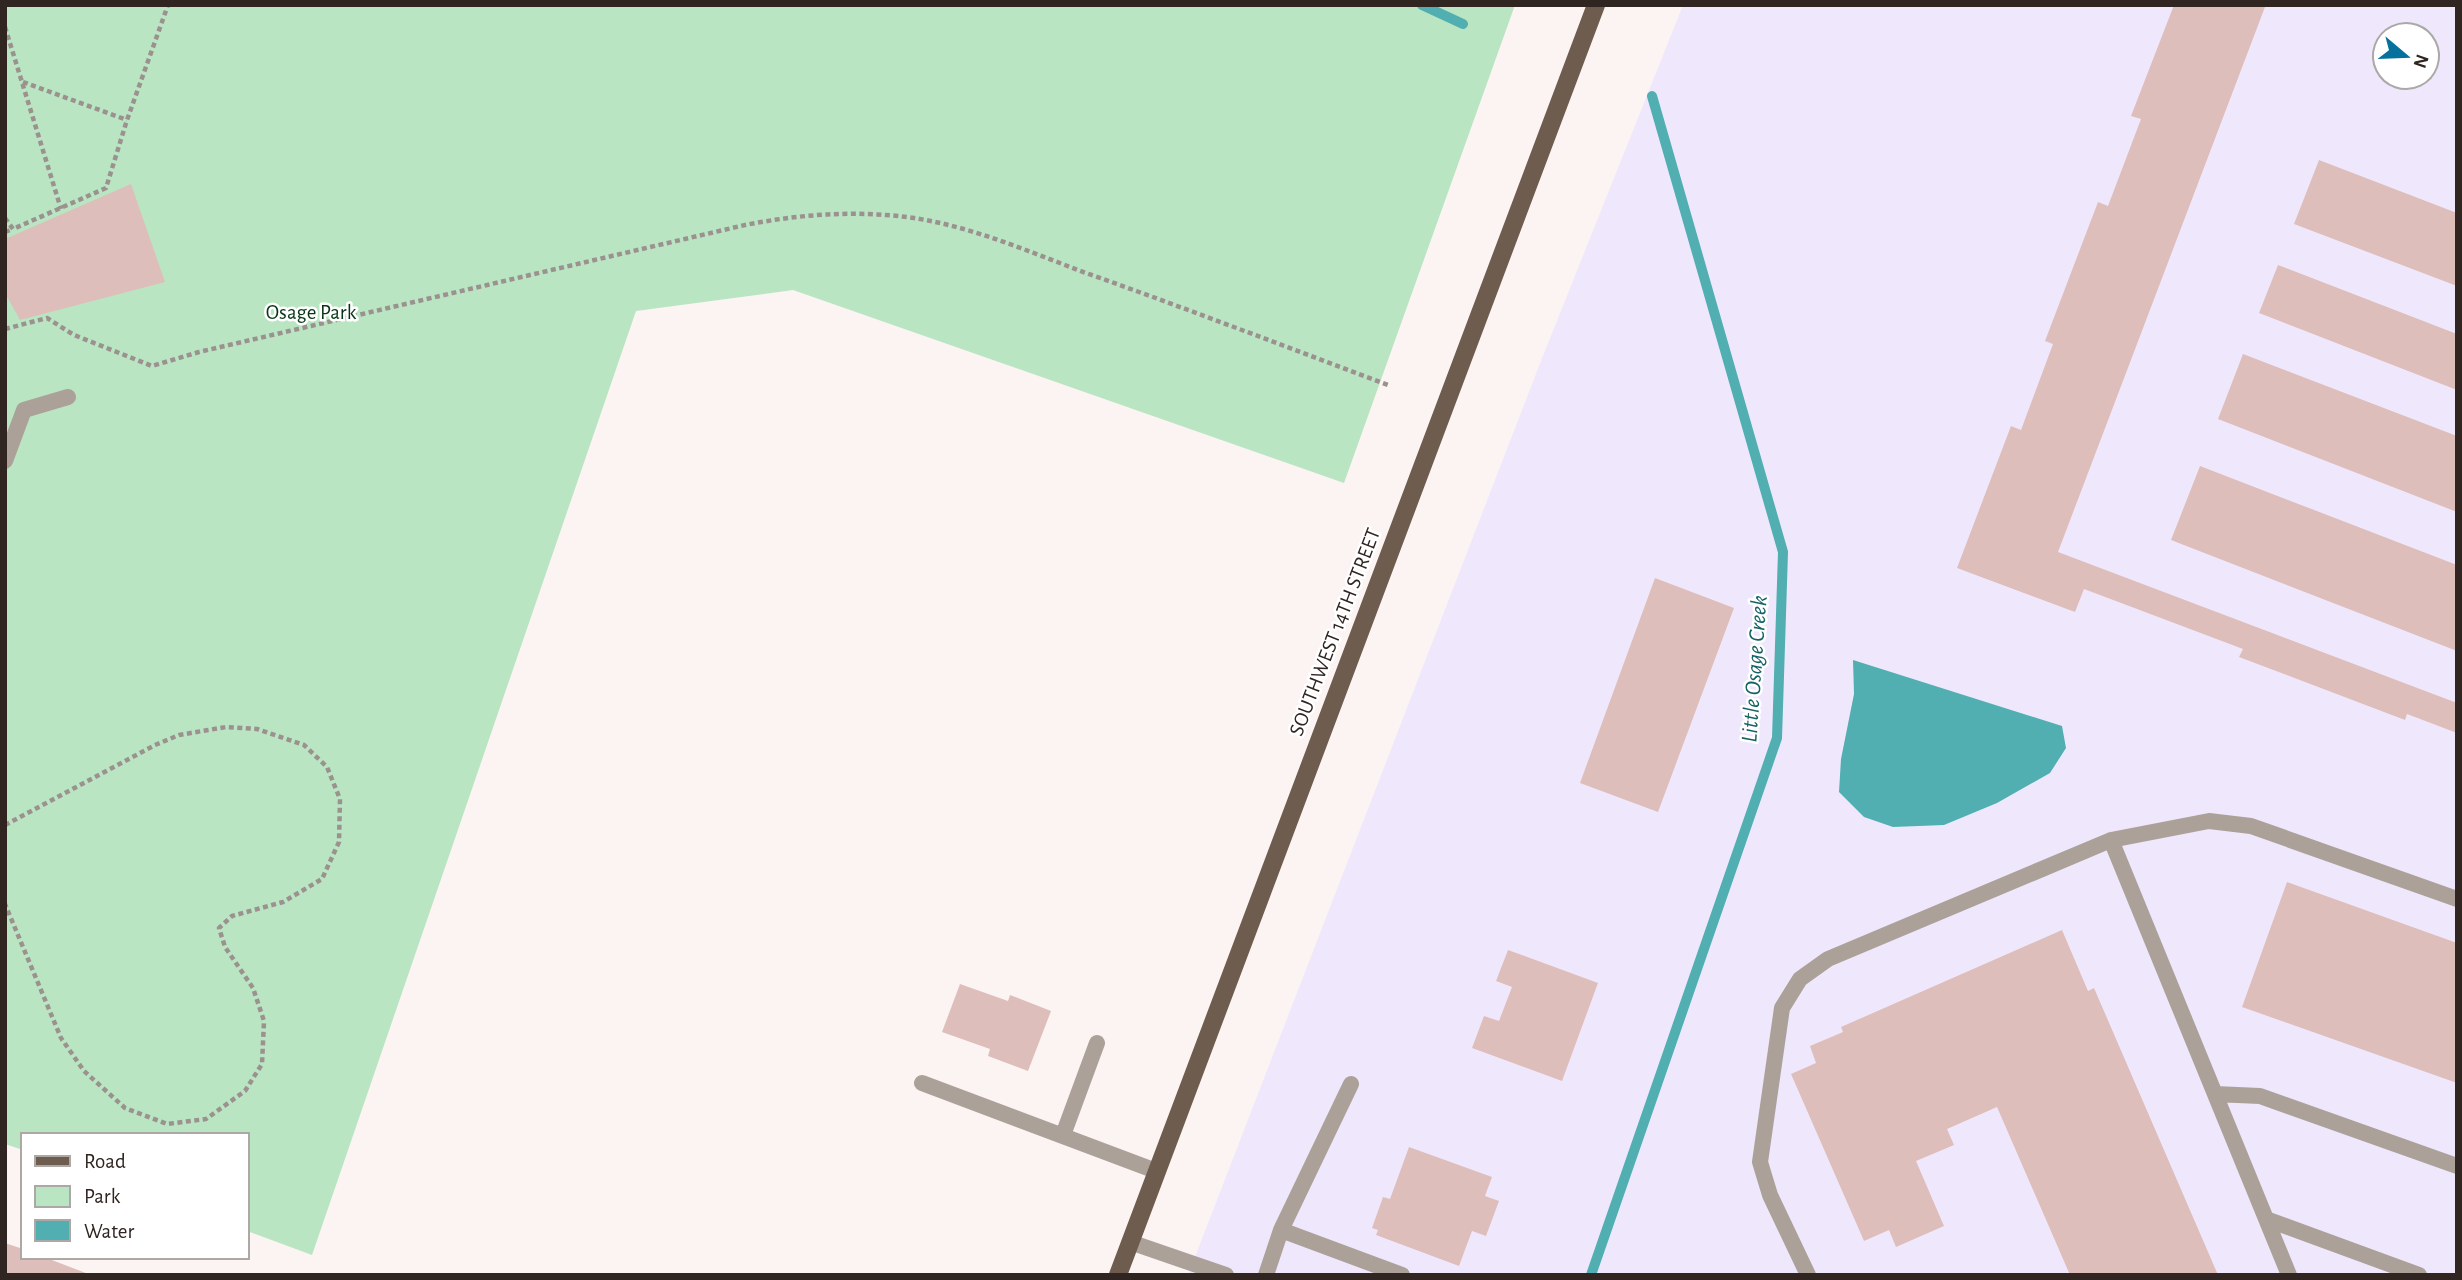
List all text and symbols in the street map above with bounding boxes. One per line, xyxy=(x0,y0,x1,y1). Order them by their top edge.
north arrow xyxy=(2371,21,2441,91)
text: N xyxy=(2410,52,2432,70)
park label: Osage Park xyxy=(266,302,357,323)
street label: SOUTHWEST 14TH STREET xyxy=(1286,525,1384,739)
water label: Little Osage Creek xyxy=(1738,594,1772,743)
legend xyxy=(21,1133,248,1259)
text: Road xyxy=(84,1151,126,1172)
text: Park xyxy=(84,1186,121,1207)
text: Water xyxy=(84,1221,134,1242)

